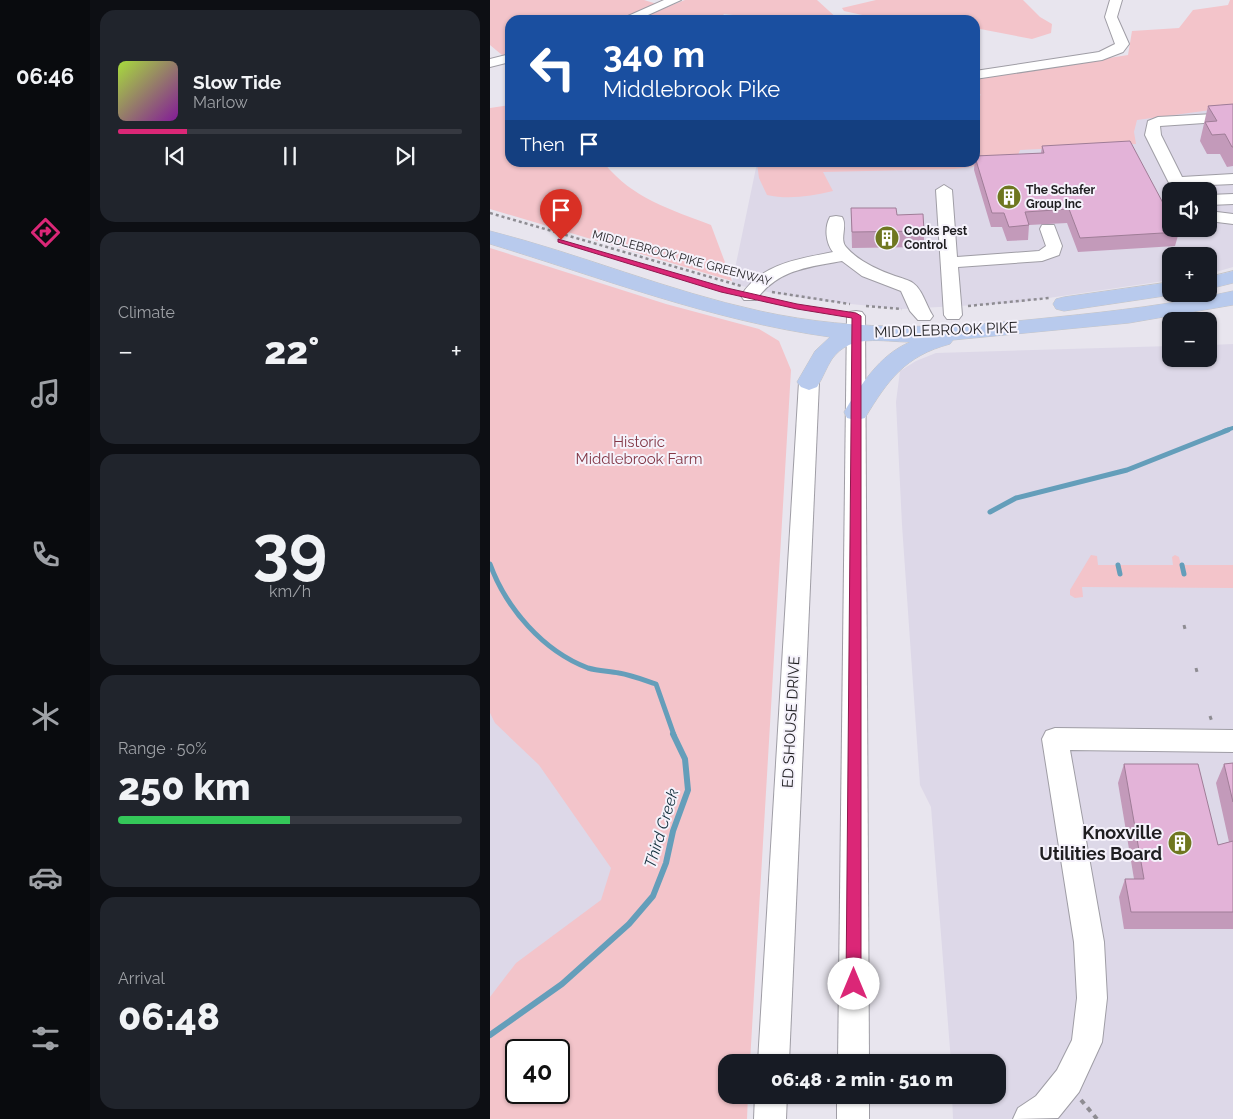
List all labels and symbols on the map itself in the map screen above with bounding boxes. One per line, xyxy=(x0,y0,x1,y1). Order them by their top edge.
place label: The Schafer Group Inc xyxy=(1026,183,1096,211)
building icon: The Schafer Group Inc xyxy=(996,184,1022,210)
pin xyxy=(540,189,582,240)
place label: Cooks Pest Control xyxy=(904,224,968,252)
building icon: Cooks Pest Control xyxy=(874,225,900,251)
street label: MIDDLEBROOK PIKE GREENWAY xyxy=(591,227,773,289)
street label: MIDDLEBROOK PIKE xyxy=(874,318,1018,342)
park label: Historic Middlebrook Farm xyxy=(576,433,702,468)
street label: ED SHOUSE DRIVE xyxy=(779,656,803,788)
water label: Third Creek xyxy=(640,786,683,870)
place label: Knoxville Utilities Board xyxy=(1039,822,1162,864)
building icon: Knoxville Utilities Board xyxy=(1167,830,1193,856)
position arrow xyxy=(827,957,879,1009)
speed limit sign: 40 xyxy=(505,1039,570,1104)

